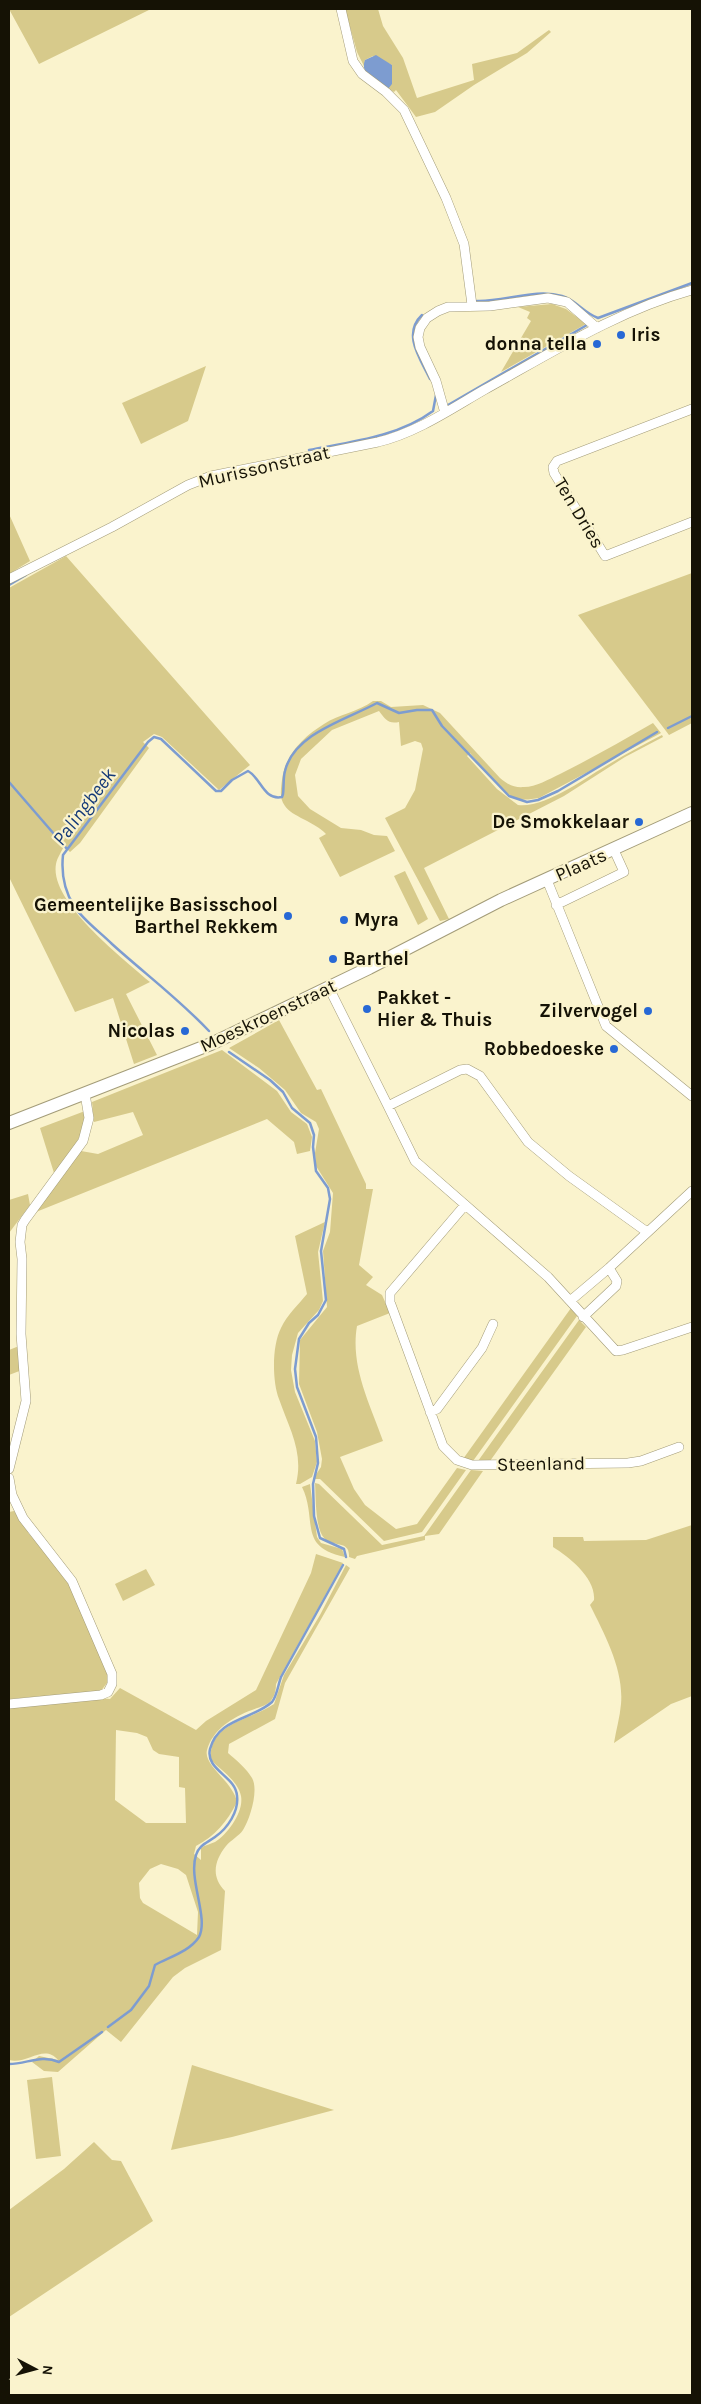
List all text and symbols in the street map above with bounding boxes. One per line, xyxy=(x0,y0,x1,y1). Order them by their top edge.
place label: Iris xyxy=(631,324,661,346)
marker: Iris xyxy=(615,329,627,341)
place label: donna tella xyxy=(485,333,587,355)
marker: donna tella xyxy=(591,338,603,350)
street label: Murissonstraat xyxy=(196,441,332,493)
street label: Ten Dries xyxy=(549,474,609,552)
water label: Palingbeek xyxy=(48,763,121,850)
place label: De Smokkelaar xyxy=(492,811,630,833)
marker: De Smokkelaar xyxy=(633,816,645,828)
street label: Plaats xyxy=(552,844,610,886)
place label: Gemeentelijke Basisschool Barthel Rekkem xyxy=(34,894,278,938)
place label: Myra xyxy=(354,909,399,931)
marker: Gemeentelijke Basisschool Barthel Rekkem xyxy=(282,910,294,922)
marker: Myra xyxy=(338,914,350,926)
place label: Barthel xyxy=(343,948,409,970)
marker: Barthel xyxy=(327,953,339,965)
street label: Moeskroenstraat xyxy=(197,975,339,1057)
place label: Pakket - Hier & Thuis xyxy=(377,987,492,1031)
place label: Zilvervogel xyxy=(539,1000,638,1022)
marker: Pakket - Hier & Thuis xyxy=(361,1003,373,1015)
marker: Zilvervogel xyxy=(642,1005,654,1017)
place label: Nicolas xyxy=(107,1020,175,1042)
marker: Nicolas xyxy=(179,1025,191,1037)
place label: Robbedoeske xyxy=(484,1038,604,1060)
marker: Robbedoeske xyxy=(608,1043,620,1055)
street label: Steenland xyxy=(497,1452,585,1476)
north arrow xyxy=(10,2344,60,2394)
text: N xyxy=(38,2364,56,2376)

